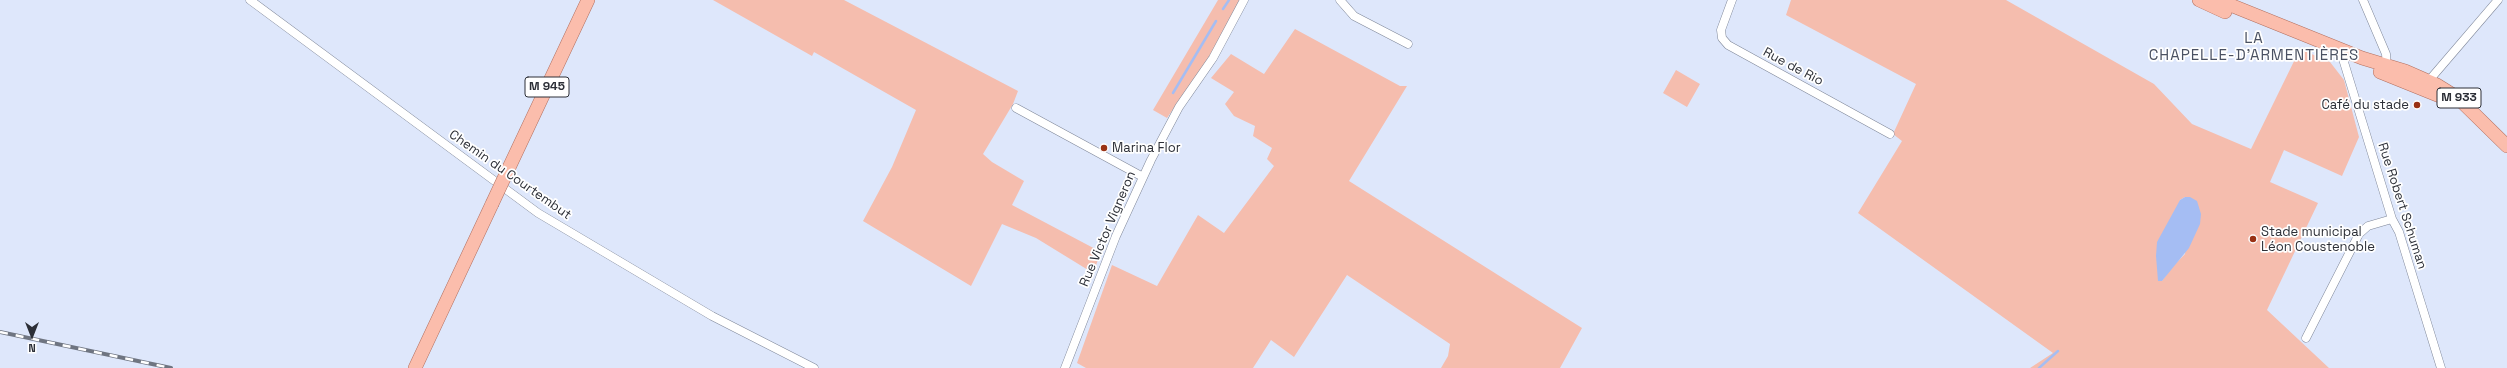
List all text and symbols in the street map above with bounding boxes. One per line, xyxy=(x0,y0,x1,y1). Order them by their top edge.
district label: LA CHAPELLE-D'ARMENTIÈRES xyxy=(2149,30,2359,65)
street label: Rue de Rio xyxy=(1760,45,1826,89)
road number: M 945 xyxy=(525,77,569,97)
road number: M 933 xyxy=(2437,88,2481,108)
place label: Café du stade xyxy=(2321,97,2409,113)
marker: Café du stade xyxy=(2412,100,2422,110)
street label: Chemin du Courtembut xyxy=(446,127,574,223)
place label: Marina Flor xyxy=(1112,140,1181,156)
street label: Rue Robert Schuman xyxy=(2374,141,2430,271)
marker: Marina Flor xyxy=(1099,143,1109,153)
street label: Rue Victor Vigneron xyxy=(1077,169,1139,289)
place label: Stade municipal Léon Coustenoble xyxy=(2261,224,2375,255)
marker: Stade municipal Léon Coustenoble xyxy=(2248,234,2258,244)
north arrow xyxy=(12,316,52,356)
text: N xyxy=(28,341,36,355)

